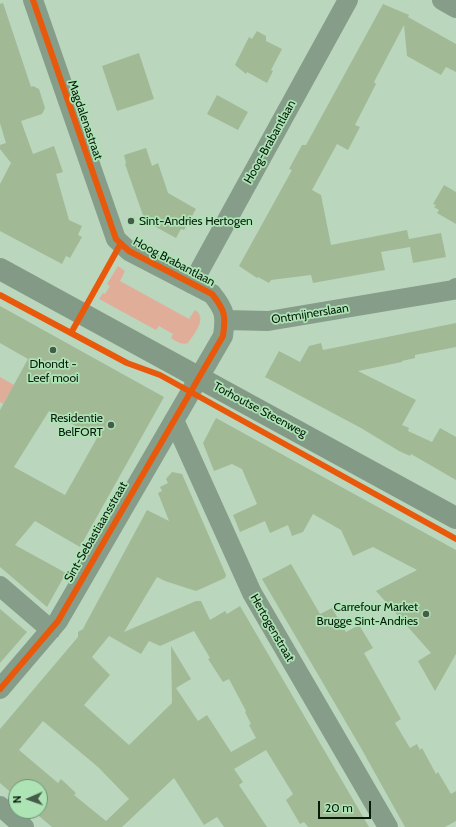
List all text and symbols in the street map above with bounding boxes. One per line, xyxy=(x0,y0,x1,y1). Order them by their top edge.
street label: Magdalenastraat xyxy=(65,78,105,162)
street label: Hoog-Brabantlaan xyxy=(241,98,299,186)
place label: Sint-Andries Hertogen xyxy=(139,214,253,228)
marker: Sint-Andries Hertogen xyxy=(126,216,136,226)
street label: Hoog Brabantlaan xyxy=(131,234,217,290)
street label: Ontmijnerslaan xyxy=(270,301,350,327)
marker: Dhondt - Leef mooi xyxy=(48,345,58,355)
place label: Dhondt - Leef mooi xyxy=(27,357,79,385)
street label: Torhoutse Steenweg xyxy=(211,379,309,441)
place label: Residentie BelFORT xyxy=(50,411,103,439)
marker: Residentie BelFORT xyxy=(106,420,116,430)
street label: Sint-Sebastiaansstraat xyxy=(61,479,131,585)
street label: Hertogenstraat xyxy=(247,592,297,664)
place label: Carrefour Market Brugge Sint-Andries xyxy=(317,600,418,628)
marker: Carrefour Market Brugge Sint-Andries xyxy=(421,609,431,619)
north arrow xyxy=(8,779,48,819)
scale bar xyxy=(320,793,373,819)
text: N xyxy=(10,795,24,804)
text: 20 m xyxy=(325,800,353,815)

